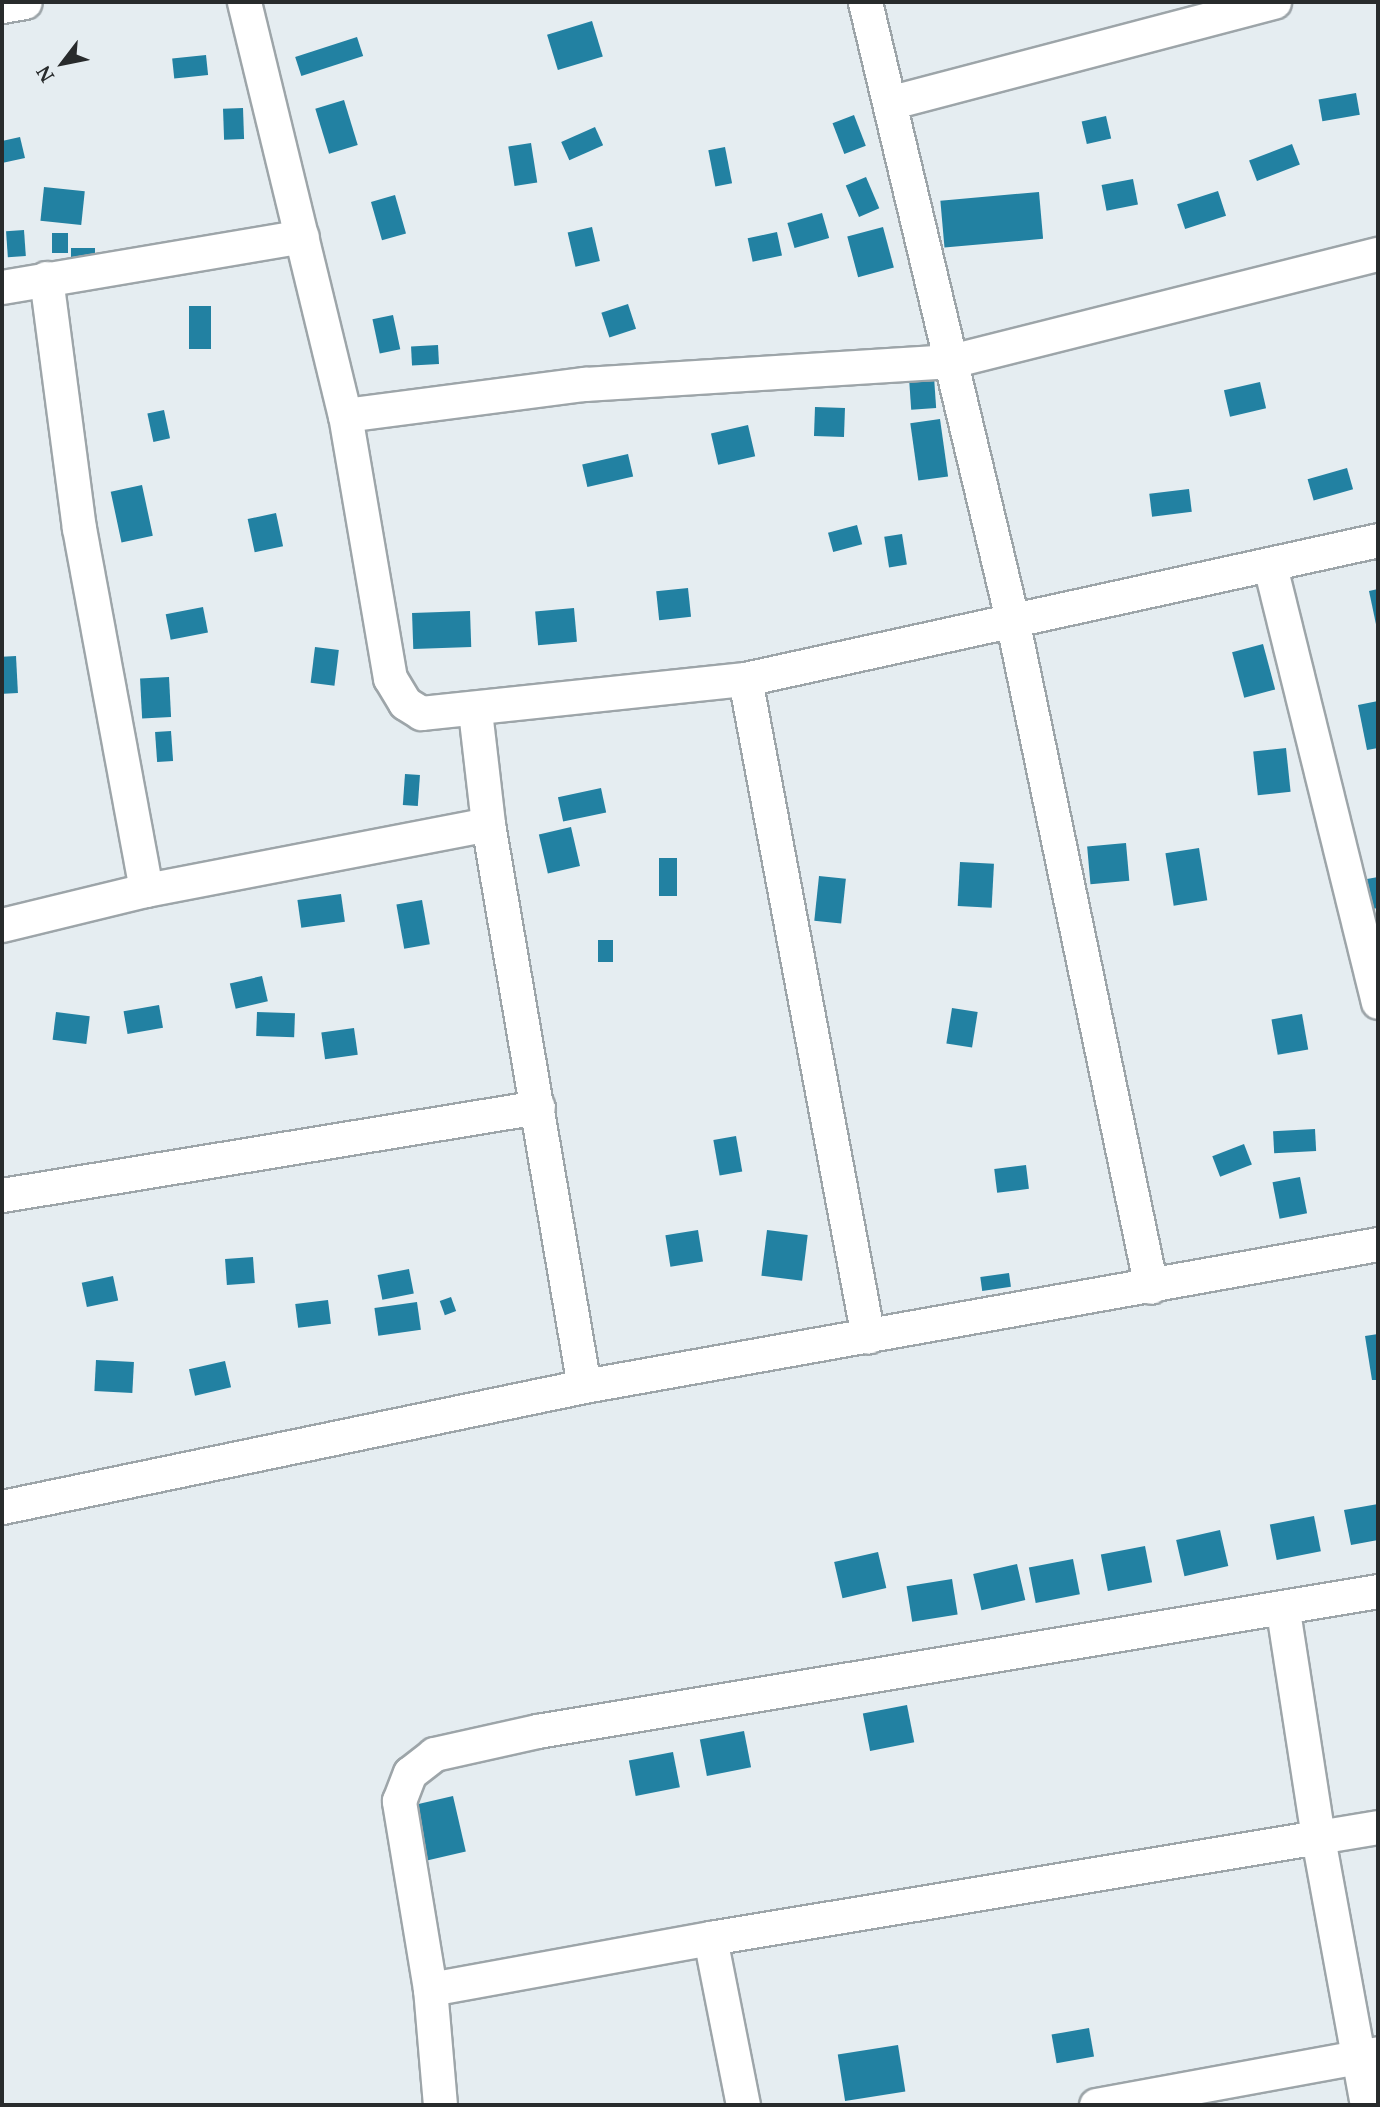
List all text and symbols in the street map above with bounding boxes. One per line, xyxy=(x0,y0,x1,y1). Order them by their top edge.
north arrow xyxy=(28,28,98,98)
text: N xyxy=(30,61,60,87)

